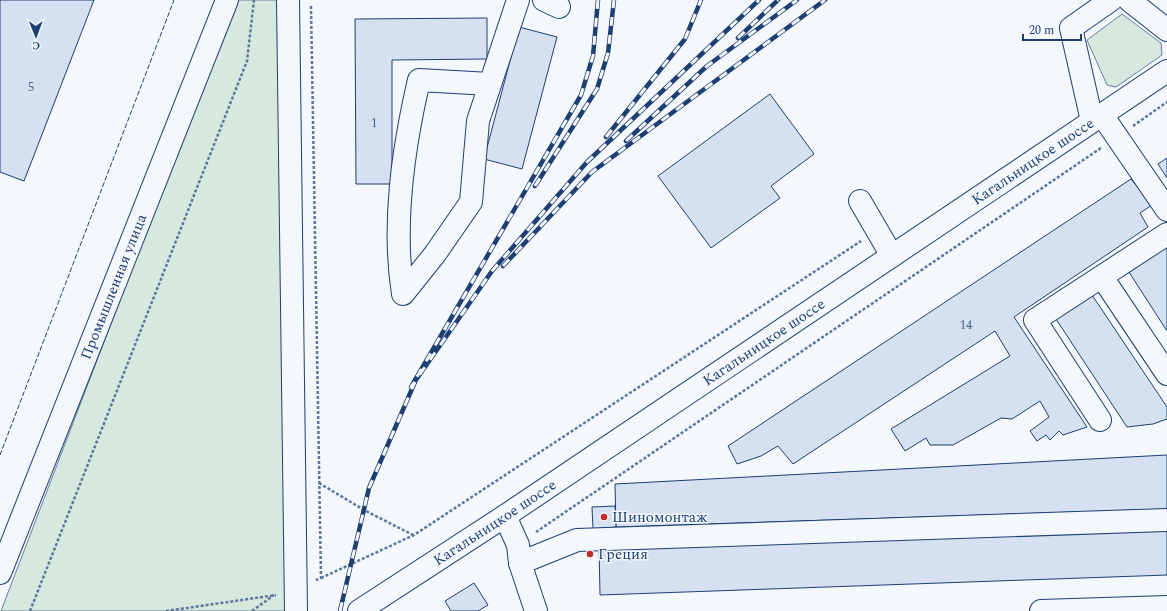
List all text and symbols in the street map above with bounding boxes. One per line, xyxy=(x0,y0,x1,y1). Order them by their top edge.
north arrow xyxy=(16,16,56,56)
scale bar xyxy=(1023,16,1081,42)
text: 20 m xyxy=(1029,21,1054,40)
text: С xyxy=(32,37,40,54)
house number: 5 xyxy=(28,77,34,97)
street label: Кагальницкое шоссе xyxy=(967,112,1099,211)
house number: 1 xyxy=(371,113,377,133)
street label: Промышленная улица xyxy=(75,210,153,363)
street label: Кагальницкое шоссе xyxy=(698,293,830,392)
house number: 14 xyxy=(960,315,973,335)
street label: Кагальницкое шоссе xyxy=(429,474,561,572)
place label: Шиномонтаж xyxy=(612,506,708,529)
marker: Шиномонтаж xyxy=(599,512,609,522)
place label: Греция xyxy=(598,543,648,566)
marker: Греция xyxy=(585,549,595,559)

